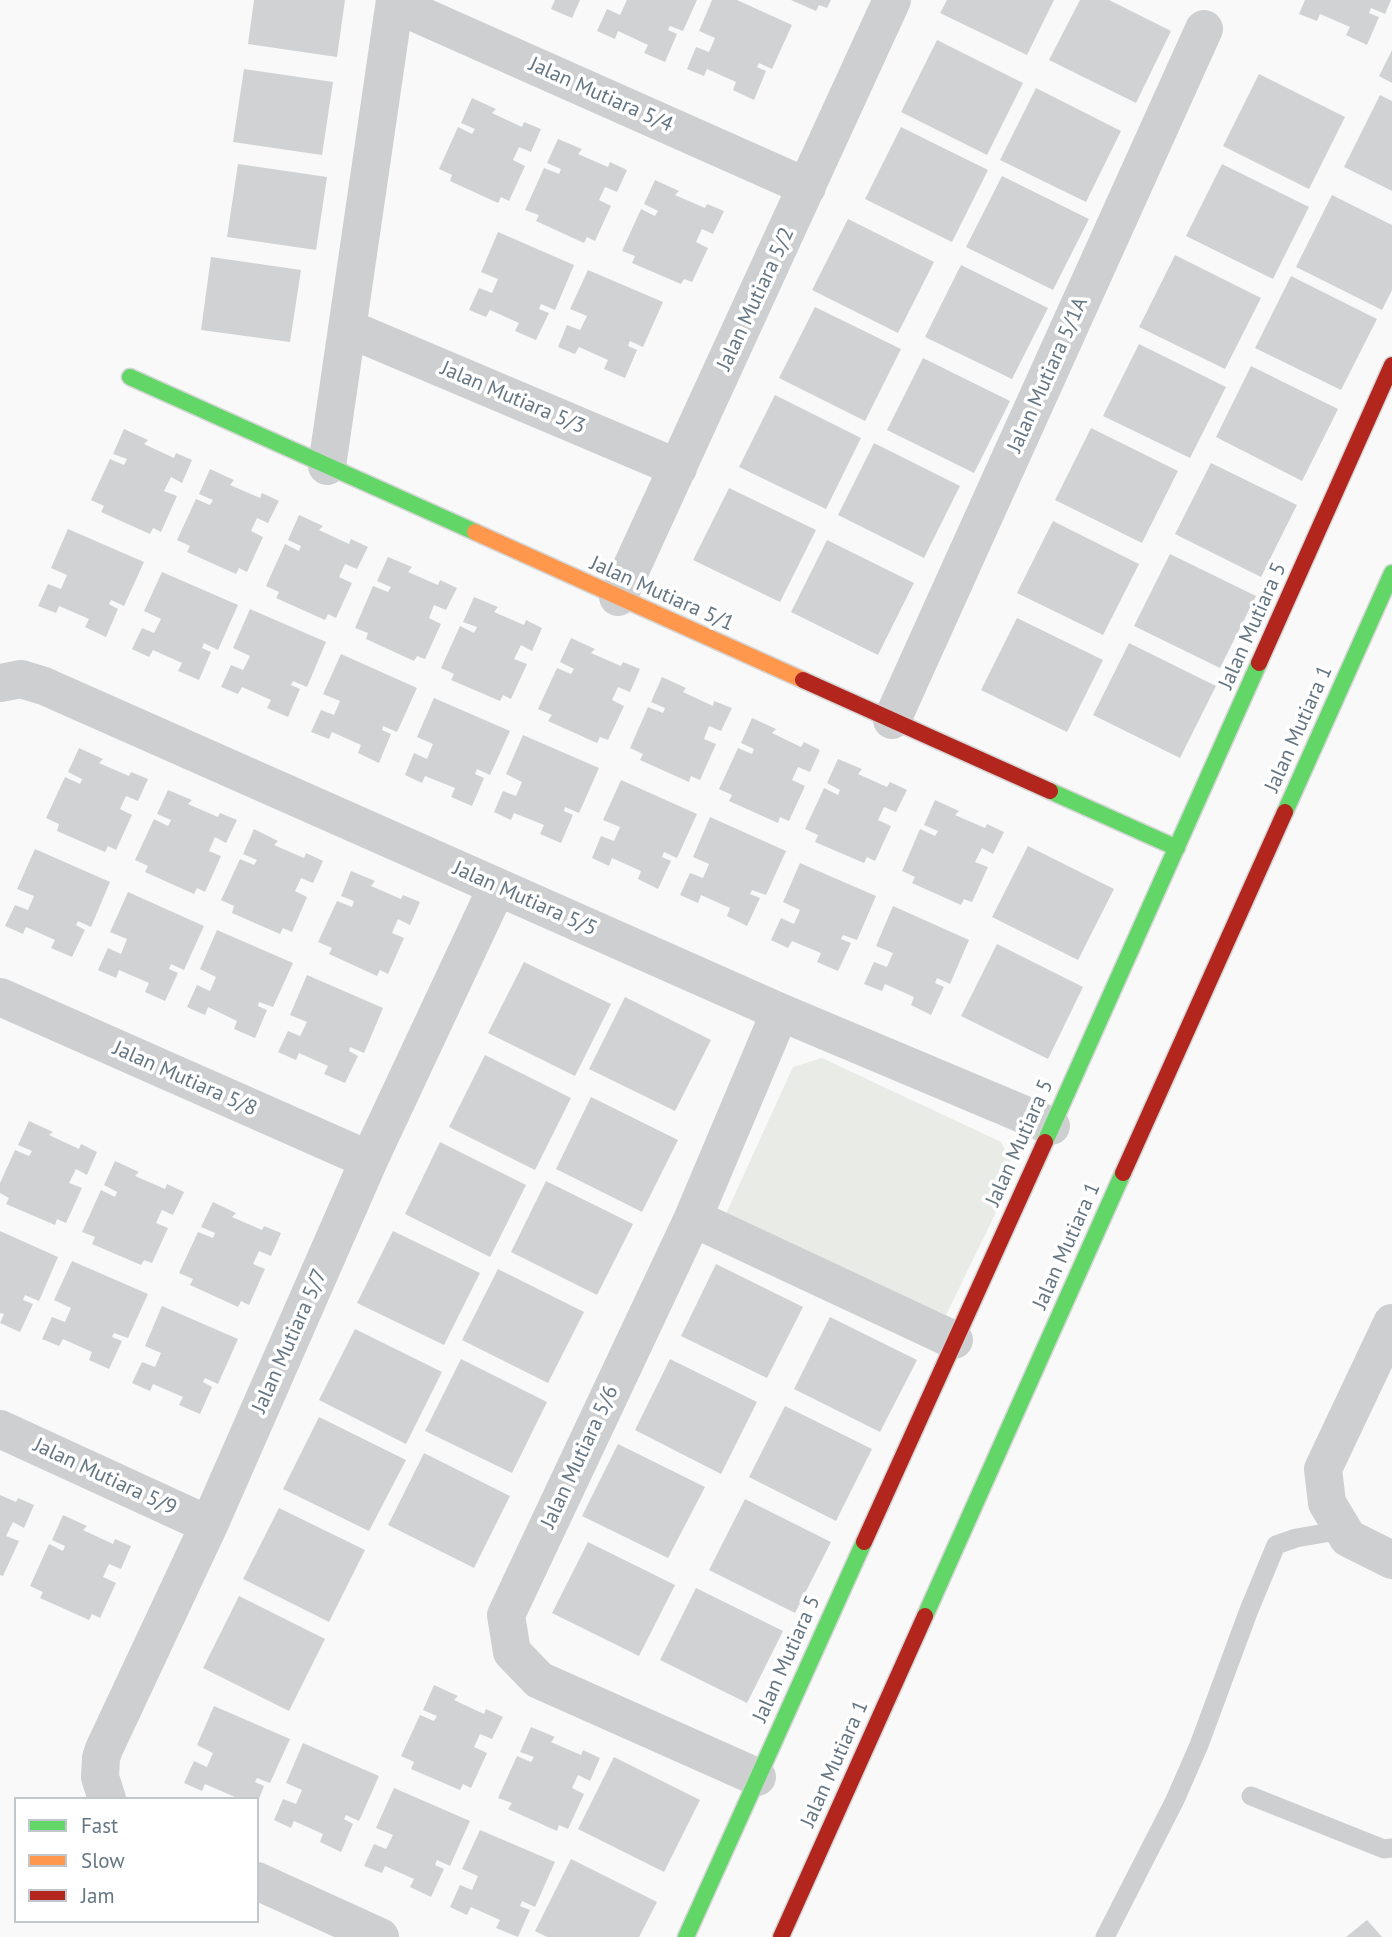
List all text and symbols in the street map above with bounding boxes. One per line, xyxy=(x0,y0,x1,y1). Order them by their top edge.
street label: Jalan Mutiara 5/4 xyxy=(525,52,677,138)
street label: Jalan Mutiara 5/2 xyxy=(712,224,800,374)
street label: Jalan Mutiara 5/1A xyxy=(1003,294,1093,456)
street label: Jalan Mutiara 5/3 xyxy=(437,356,589,440)
street label: Jalan Mutiara 5/1 xyxy=(586,551,738,637)
street label: Jalan Mutiara 5 xyxy=(1214,559,1292,693)
street label: Jalan Mutiara 1 xyxy=(1260,662,1338,796)
street label: Jalan Mutiara 5/5 xyxy=(449,856,601,942)
street label: Jalan Mutiara 5/8 xyxy=(109,1036,261,1122)
street label: Jalan Mutiara 5 xyxy=(981,1076,1059,1210)
street label: Jalan Mutiara 1 xyxy=(1028,1179,1106,1313)
street label: Jalan Mutiara 5/7 xyxy=(247,1265,333,1417)
street label: Jalan Mutiara 5/6 xyxy=(536,1382,624,1532)
street label: Jalan Mutiara 5/9 xyxy=(30,1433,180,1521)
street label: Jalan Mutiara 5 xyxy=(748,1592,826,1726)
street label: Jalan Mutiara 1 xyxy=(796,1697,874,1831)
legend xyxy=(14,1797,259,1923)
text: Fast xyxy=(81,1812,118,1839)
text: Slow xyxy=(81,1847,125,1874)
text: Jam xyxy=(81,1882,115,1909)

